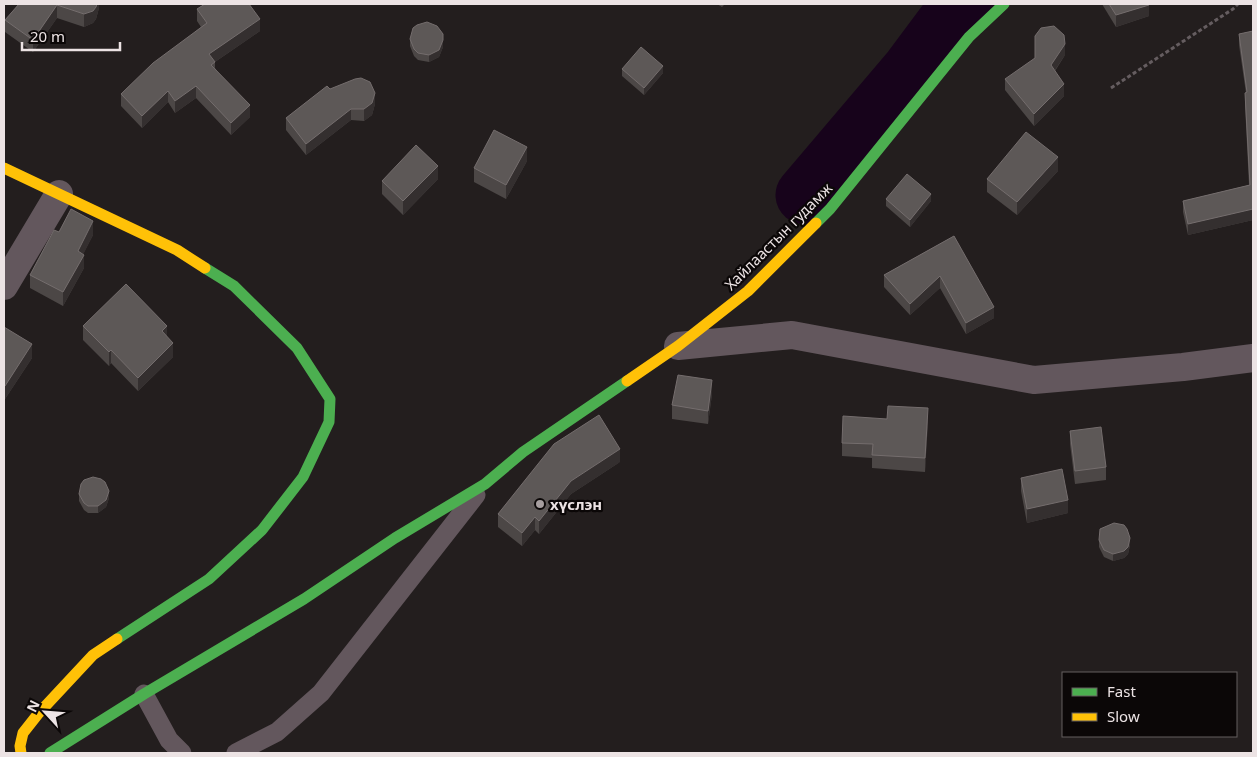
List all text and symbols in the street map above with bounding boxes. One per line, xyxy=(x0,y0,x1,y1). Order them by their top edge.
scale bar xyxy=(22,20,120,52)
text: 20 m xyxy=(30,26,65,46)
street label: Хайлаастын гудамж xyxy=(720,177,837,294)
place label: хүслэн xyxy=(550,494,602,514)
marker: хүслэн xyxy=(534,498,546,510)
legend xyxy=(1062,672,1237,737)
text: Fast xyxy=(1107,681,1136,701)
north arrow xyxy=(20,687,70,737)
text: N xyxy=(22,697,44,715)
text: Slow xyxy=(1107,706,1140,726)

